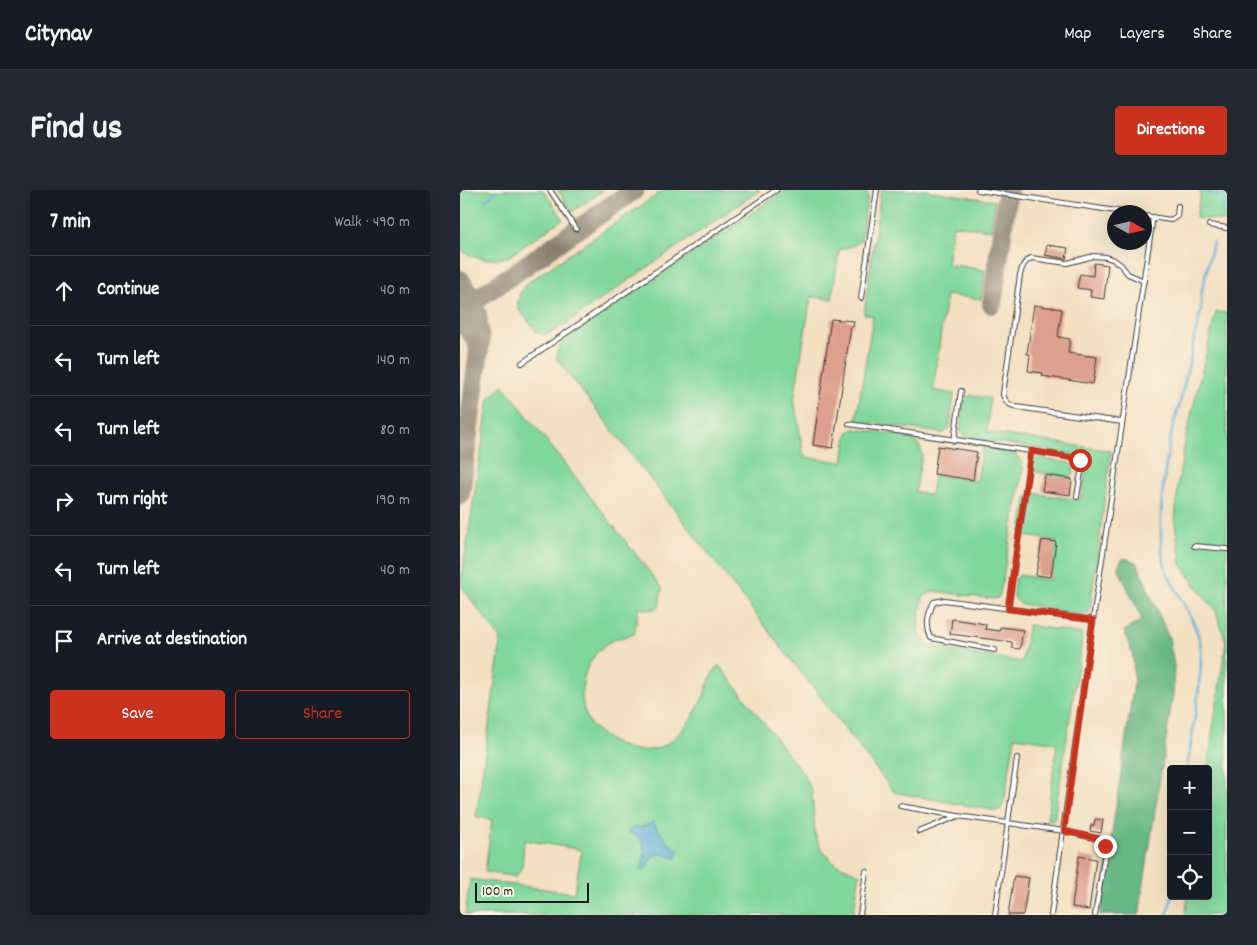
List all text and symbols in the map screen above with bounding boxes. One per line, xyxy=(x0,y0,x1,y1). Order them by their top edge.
text: Citynav xyxy=(25,18,92,52)
text: Map xyxy=(1064,22,1091,47)
text: Layers xyxy=(1119,22,1165,47)
text: Share xyxy=(1193,22,1232,47)
text: Find us xyxy=(30,105,122,155)
button: Directions xyxy=(1115,106,1227,155)
north arrow xyxy=(1107,205,1152,250)
text: 7 min xyxy=(50,208,91,238)
text: Walk · 490 m xyxy=(335,211,410,234)
icon: ahead xyxy=(50,277,78,305)
text: Continue xyxy=(97,277,159,304)
text: 40 m xyxy=(380,279,410,302)
icon: left xyxy=(50,347,78,375)
text: Turn left xyxy=(97,347,160,374)
text: 140 m xyxy=(376,349,410,372)
icon: left xyxy=(50,417,78,445)
text: Turn left xyxy=(97,417,160,444)
text: 80 m xyxy=(380,419,410,442)
route start xyxy=(1069,449,1092,472)
icon: right xyxy=(50,487,78,515)
text: Turn right xyxy=(97,487,168,514)
text: 190 m xyxy=(376,489,410,512)
icon: left xyxy=(50,557,78,585)
text: Turn left xyxy=(97,557,160,584)
text: 40 m xyxy=(380,559,410,582)
icon: arrive xyxy=(50,627,78,655)
text: Arrive at destination xyxy=(97,627,247,654)
button: Save xyxy=(50,690,225,739)
button: Share xyxy=(235,690,410,739)
map controls xyxy=(1167,765,1212,900)
button: + xyxy=(1167,765,1212,810)
button: − xyxy=(1167,810,1212,855)
route end xyxy=(1094,835,1117,858)
button: locate xyxy=(1167,855,1212,900)
scale bar xyxy=(475,880,589,903)
text: 100 m xyxy=(482,882,513,902)

